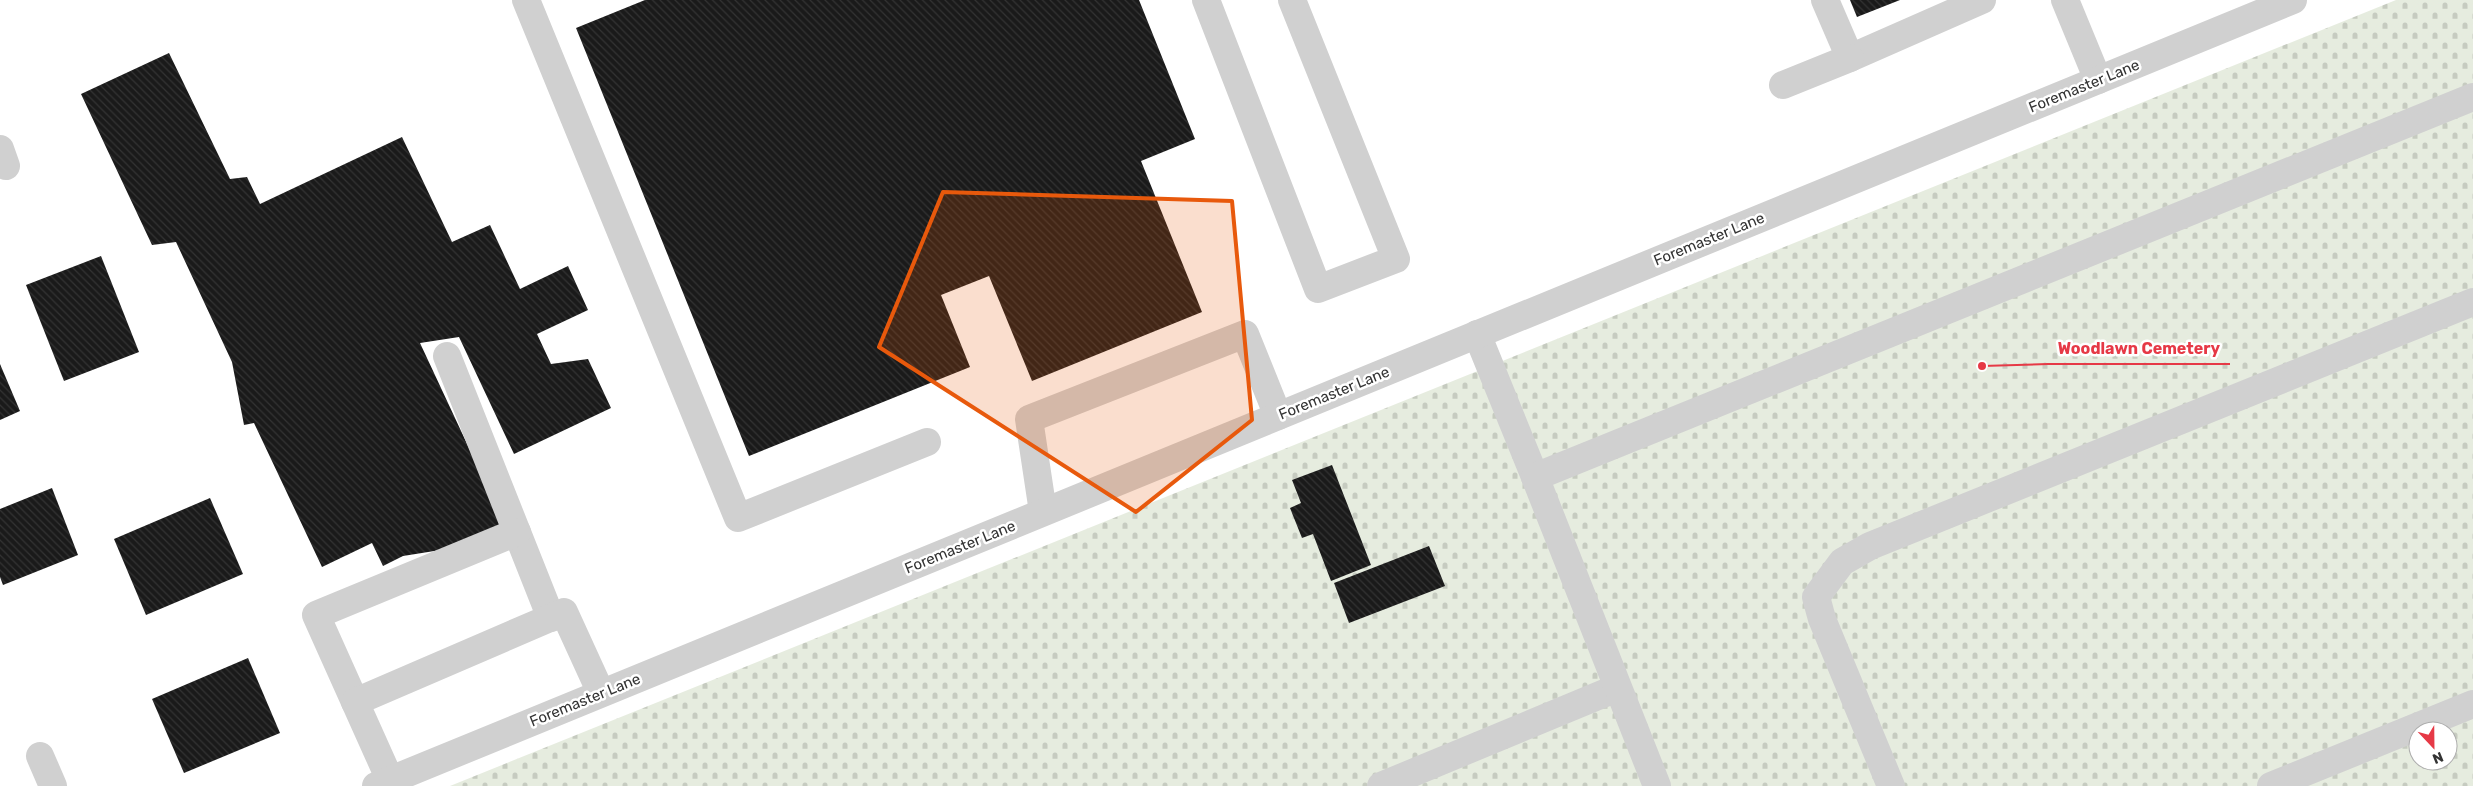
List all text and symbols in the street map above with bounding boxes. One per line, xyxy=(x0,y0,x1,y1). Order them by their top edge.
street label: Foremaster Lane xyxy=(2026,56,2142,116)
street label: Foremaster Lane xyxy=(1651,209,1767,269)
callout: Woodlawn Cemetery xyxy=(2048,333,2230,364)
text: Woodlawn Cemetery xyxy=(2058,339,2221,358)
street label: Foremaster Lane xyxy=(1276,363,1392,423)
street label: Foremaster Lane xyxy=(902,517,1018,577)
street label: Foremaster Lane xyxy=(527,670,643,730)
north arrow xyxy=(2408,721,2458,771)
text: N xyxy=(2430,748,2446,767)

